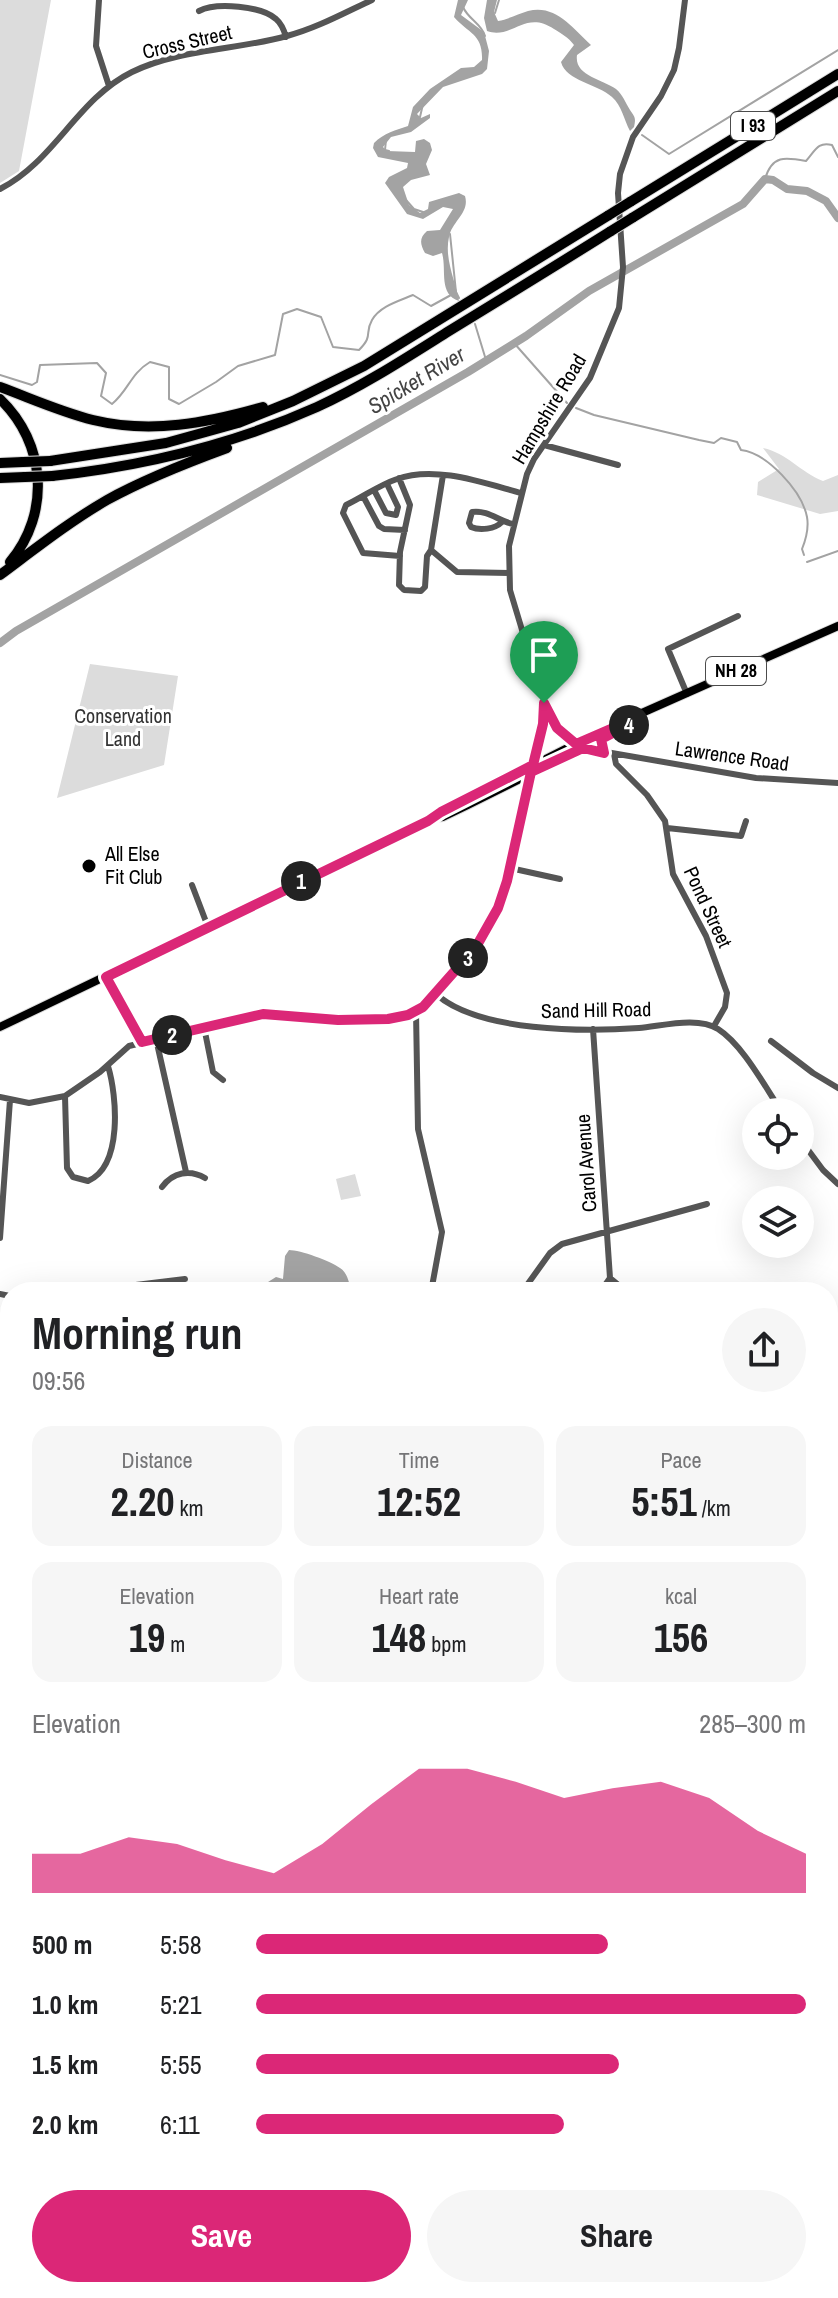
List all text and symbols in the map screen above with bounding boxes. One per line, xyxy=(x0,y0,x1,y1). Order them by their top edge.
street label: Cross Street xyxy=(139,18,235,65)
road number: I 93 xyxy=(731,112,775,140)
water label: Spicket River xyxy=(362,339,471,421)
street label: Hampshire Road xyxy=(505,349,592,469)
pin xyxy=(510,621,578,703)
icon: arrive xyxy=(522,633,566,677)
road number: NH 28 xyxy=(706,657,766,685)
park label: Conservation Land xyxy=(74,702,172,752)
pin: 4 xyxy=(609,705,649,745)
text: 4 xyxy=(624,710,634,740)
street label: Lawrence Road xyxy=(673,734,791,777)
place label: All Else Fit Club xyxy=(104,840,162,890)
marker: All Else Fit Club xyxy=(80,857,98,875)
pin: 1 xyxy=(281,861,321,901)
street label: Pond Street xyxy=(678,862,739,952)
text: 1 xyxy=(296,866,306,896)
pin: 3 xyxy=(448,938,488,978)
text: 3 xyxy=(463,943,473,973)
street label: Sand Hill Road xyxy=(541,995,651,1024)
pin: 2 xyxy=(152,1015,192,1055)
text: 2 xyxy=(167,1020,177,1050)
map controls xyxy=(742,1098,814,1258)
button: locate xyxy=(742,1098,814,1170)
street label: Carol Avenue xyxy=(569,1113,602,1213)
button: layers xyxy=(742,1186,814,1258)
text: Morning run xyxy=(32,1303,242,1363)
button: share xyxy=(722,1308,806,1392)
text: 09:56 xyxy=(32,1363,85,1398)
text: Distance xyxy=(121,1445,193,1475)
text: Time xyxy=(399,1445,439,1475)
text: Pace xyxy=(660,1445,702,1475)
text: 2.20 xyxy=(111,1475,174,1528)
text: 12:52 xyxy=(377,1475,461,1528)
text: 5:51 xyxy=(631,1475,697,1528)
text: km xyxy=(174,1493,203,1523)
text: /km xyxy=(697,1493,731,1523)
text: Elevation xyxy=(119,1581,195,1611)
text: Heart rate xyxy=(379,1581,459,1611)
text: kcal xyxy=(665,1581,697,1611)
text: 19 xyxy=(129,1611,165,1664)
text: 148 xyxy=(372,1611,426,1664)
text: 156 xyxy=(654,1611,708,1664)
text: m xyxy=(165,1629,185,1659)
text: bpm xyxy=(426,1629,466,1659)
text: Elevation xyxy=(32,1706,121,1741)
text: 285–300 m xyxy=(699,1706,806,1741)
text: 500 m xyxy=(32,1927,92,1962)
text: 5:58 xyxy=(160,1927,202,1962)
text: 1.0 km xyxy=(32,1987,98,2022)
text: 5:21 xyxy=(160,1987,202,2022)
text: 1.5 km xyxy=(32,2047,98,2082)
text: 5:55 xyxy=(160,2047,202,2082)
text: 2.0 km xyxy=(32,2107,98,2142)
text: 6:11 xyxy=(160,2107,200,2142)
button: Save xyxy=(32,2190,411,2282)
button: Share xyxy=(427,2190,806,2282)

